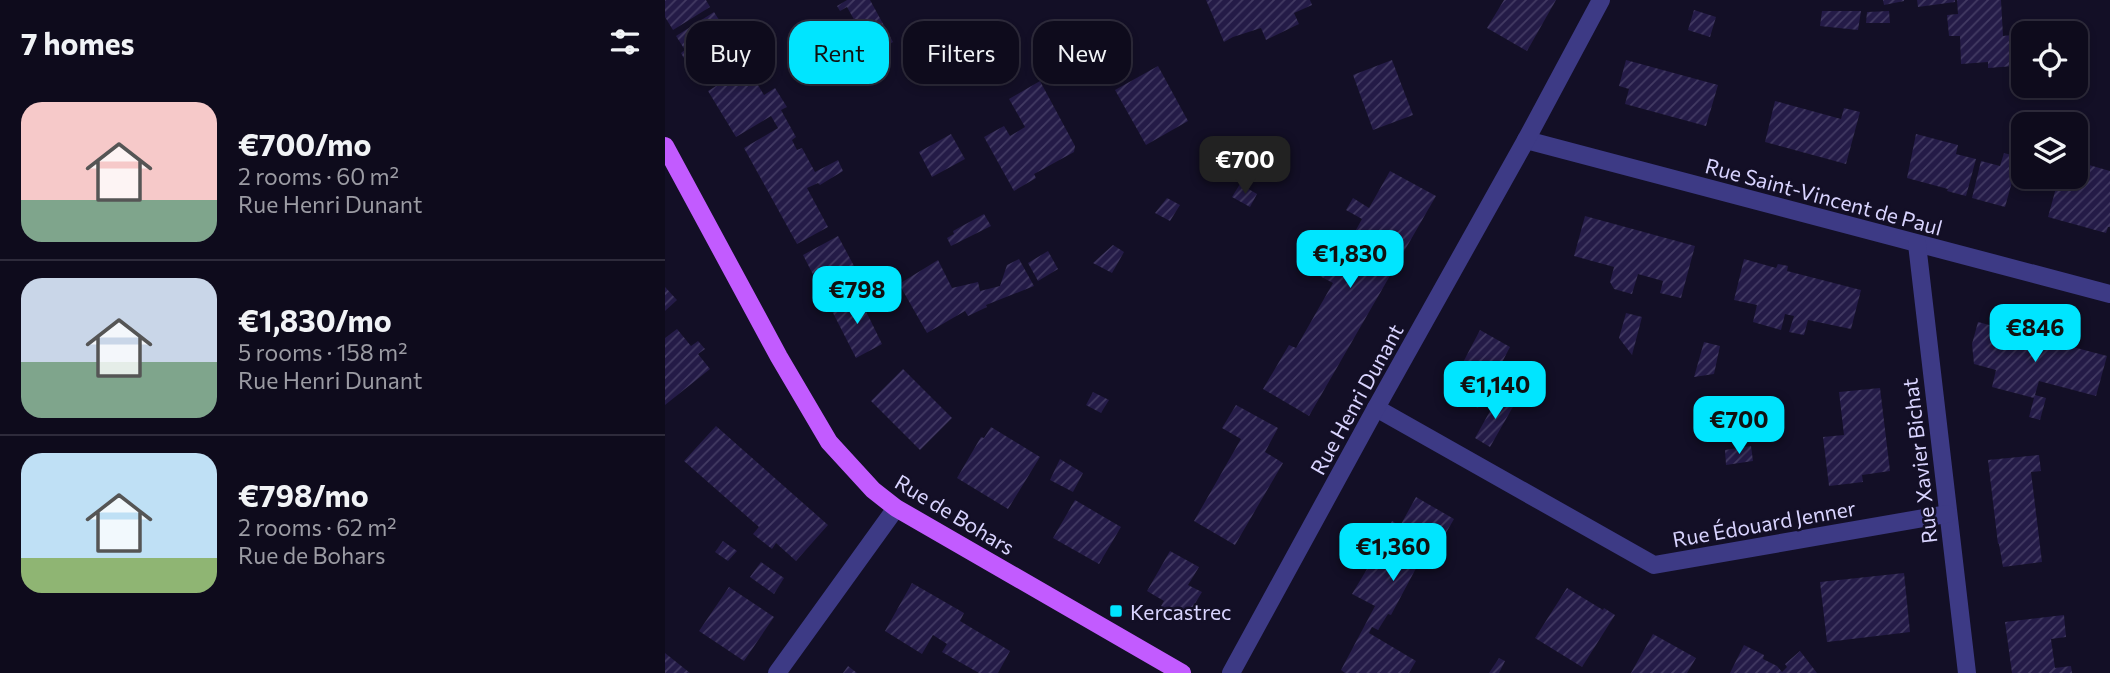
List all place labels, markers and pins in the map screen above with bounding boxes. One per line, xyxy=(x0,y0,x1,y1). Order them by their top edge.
pin: €700 xyxy=(1204,136,1286,196)
pin: €1,830 xyxy=(1293,230,1407,290)
pin: €798 xyxy=(816,266,898,326)
pin: €846 xyxy=(1994,304,2076,364)
pin: €1,140 xyxy=(1438,362,1552,421)
pin: €700 xyxy=(1698,396,1780,456)
pin: €1,360 xyxy=(1336,524,1450,583)
place label: Kercastrec xyxy=(1130,599,1231,624)
marker: Kercastrec xyxy=(1108,603,1124,619)

